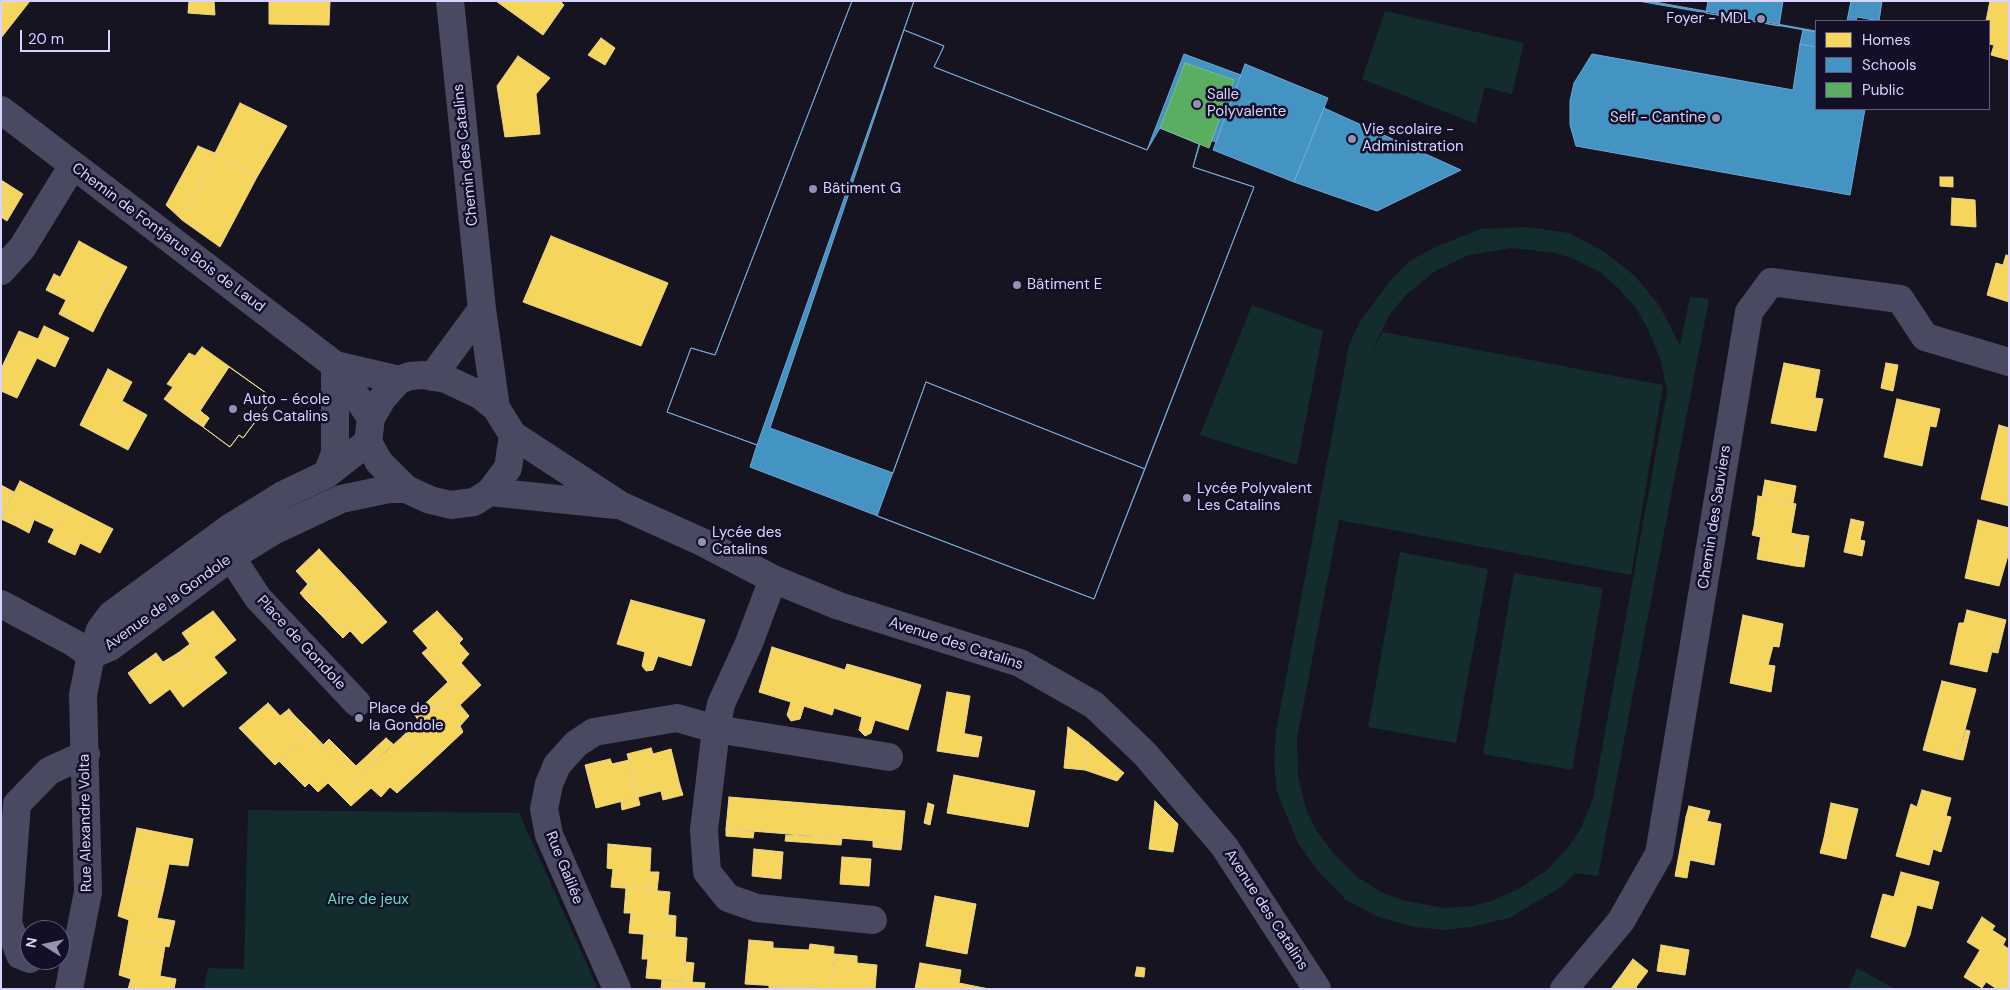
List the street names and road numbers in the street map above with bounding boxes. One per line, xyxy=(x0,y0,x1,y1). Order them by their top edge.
street label: Chemin des Catalins xyxy=(450,83,482,227)
street label: Chemin de Fontjarus Bois de Laud xyxy=(68,160,268,316)
street label: Chemin des Sauviers xyxy=(1695,444,1735,590)
street label: Avenue de la Gondole xyxy=(101,551,235,655)
street label: Place de Gondole xyxy=(253,592,349,694)
street label: Avenue des Catalins xyxy=(887,614,1025,674)
street label: Rue Alexandre Volta xyxy=(76,754,96,892)
street label: Rue Galilée xyxy=(541,829,587,907)
street label: Avenue des Catalins xyxy=(1220,846,1312,974)

